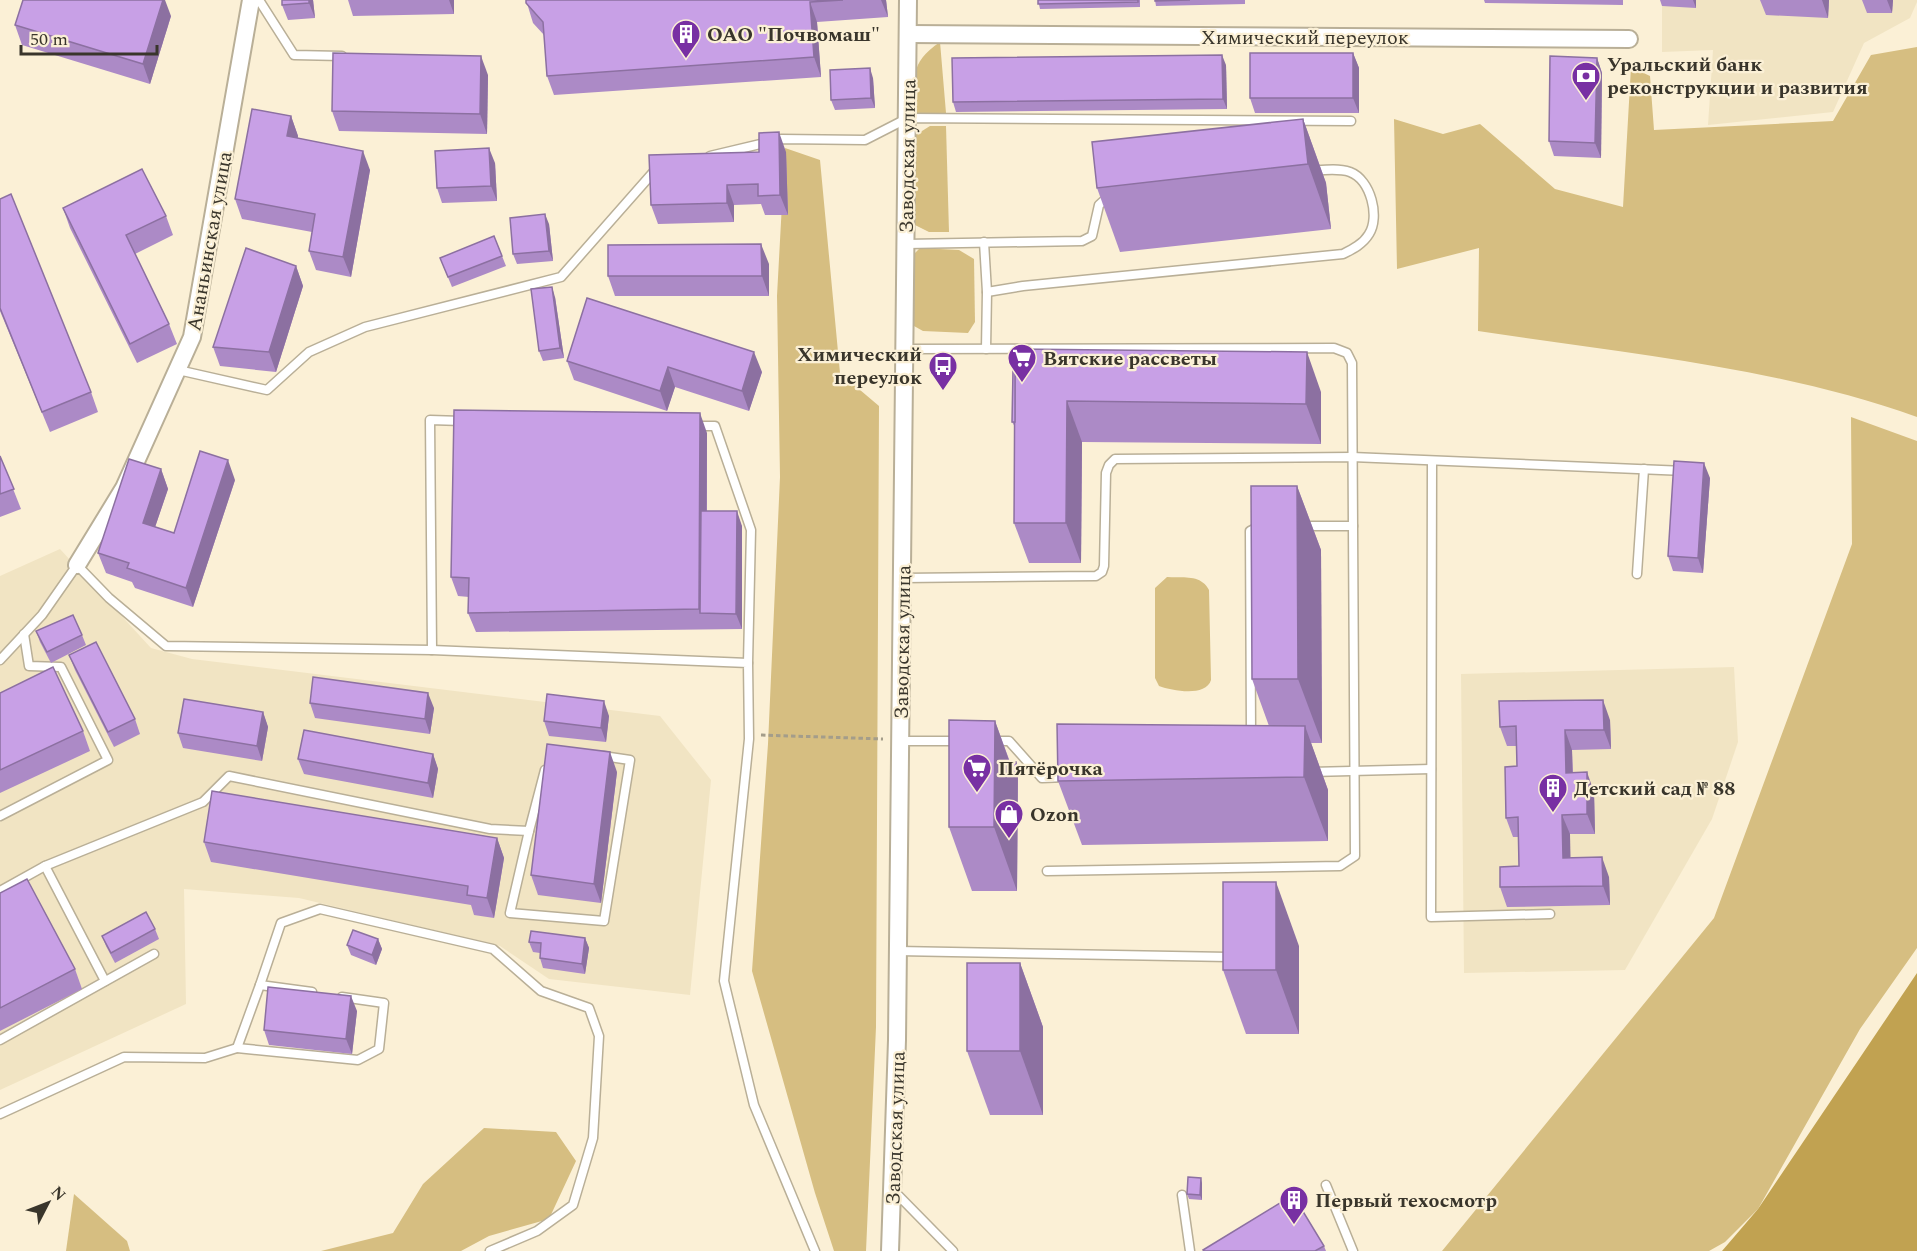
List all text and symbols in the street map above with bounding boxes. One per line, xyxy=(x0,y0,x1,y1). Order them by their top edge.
scale bar xyxy=(21,18,158,56)
building icon: ОАО "Почвомаш" xyxy=(670,18,702,60)
place label: ОАО "Почвомаш" xyxy=(707,20,880,50)
street label: Химический переулок xyxy=(1201,23,1409,53)
text: 50 m xyxy=(30,26,68,53)
place label: Уральский банк реконструкции и развития xyxy=(1607,50,1868,103)
bank icon: Уральский банк реконструкции и развития xyxy=(1570,60,1602,102)
street label: Заводская улица xyxy=(892,78,924,233)
street label: Ананьинская улица xyxy=(179,149,241,333)
place label: Химический переулок xyxy=(797,340,922,393)
supermarket icon: Вятские рассветы xyxy=(1006,342,1038,384)
place label: Вятские рассветы xyxy=(1043,344,1217,374)
bus stop icon: Химический переулок xyxy=(927,350,959,392)
street label: Заводская улица xyxy=(887,564,919,719)
supermarket icon: Пятёрочка xyxy=(961,752,993,794)
place label: Пятёрочка xyxy=(998,754,1104,784)
building icon: Детский сад № 88 xyxy=(1537,772,1569,814)
place label: Детский сад № 88 xyxy=(1574,774,1735,804)
shop icon: Ozon xyxy=(993,798,1025,840)
place label: Ozon xyxy=(1030,800,1079,830)
street label: Заводская улица xyxy=(878,1050,914,1206)
north arrow xyxy=(18,1173,78,1233)
text: N xyxy=(45,1181,72,1207)
building icon: Первый техосмотр xyxy=(1278,1184,1310,1226)
place label: Первый техосмотр xyxy=(1315,1186,1497,1216)

